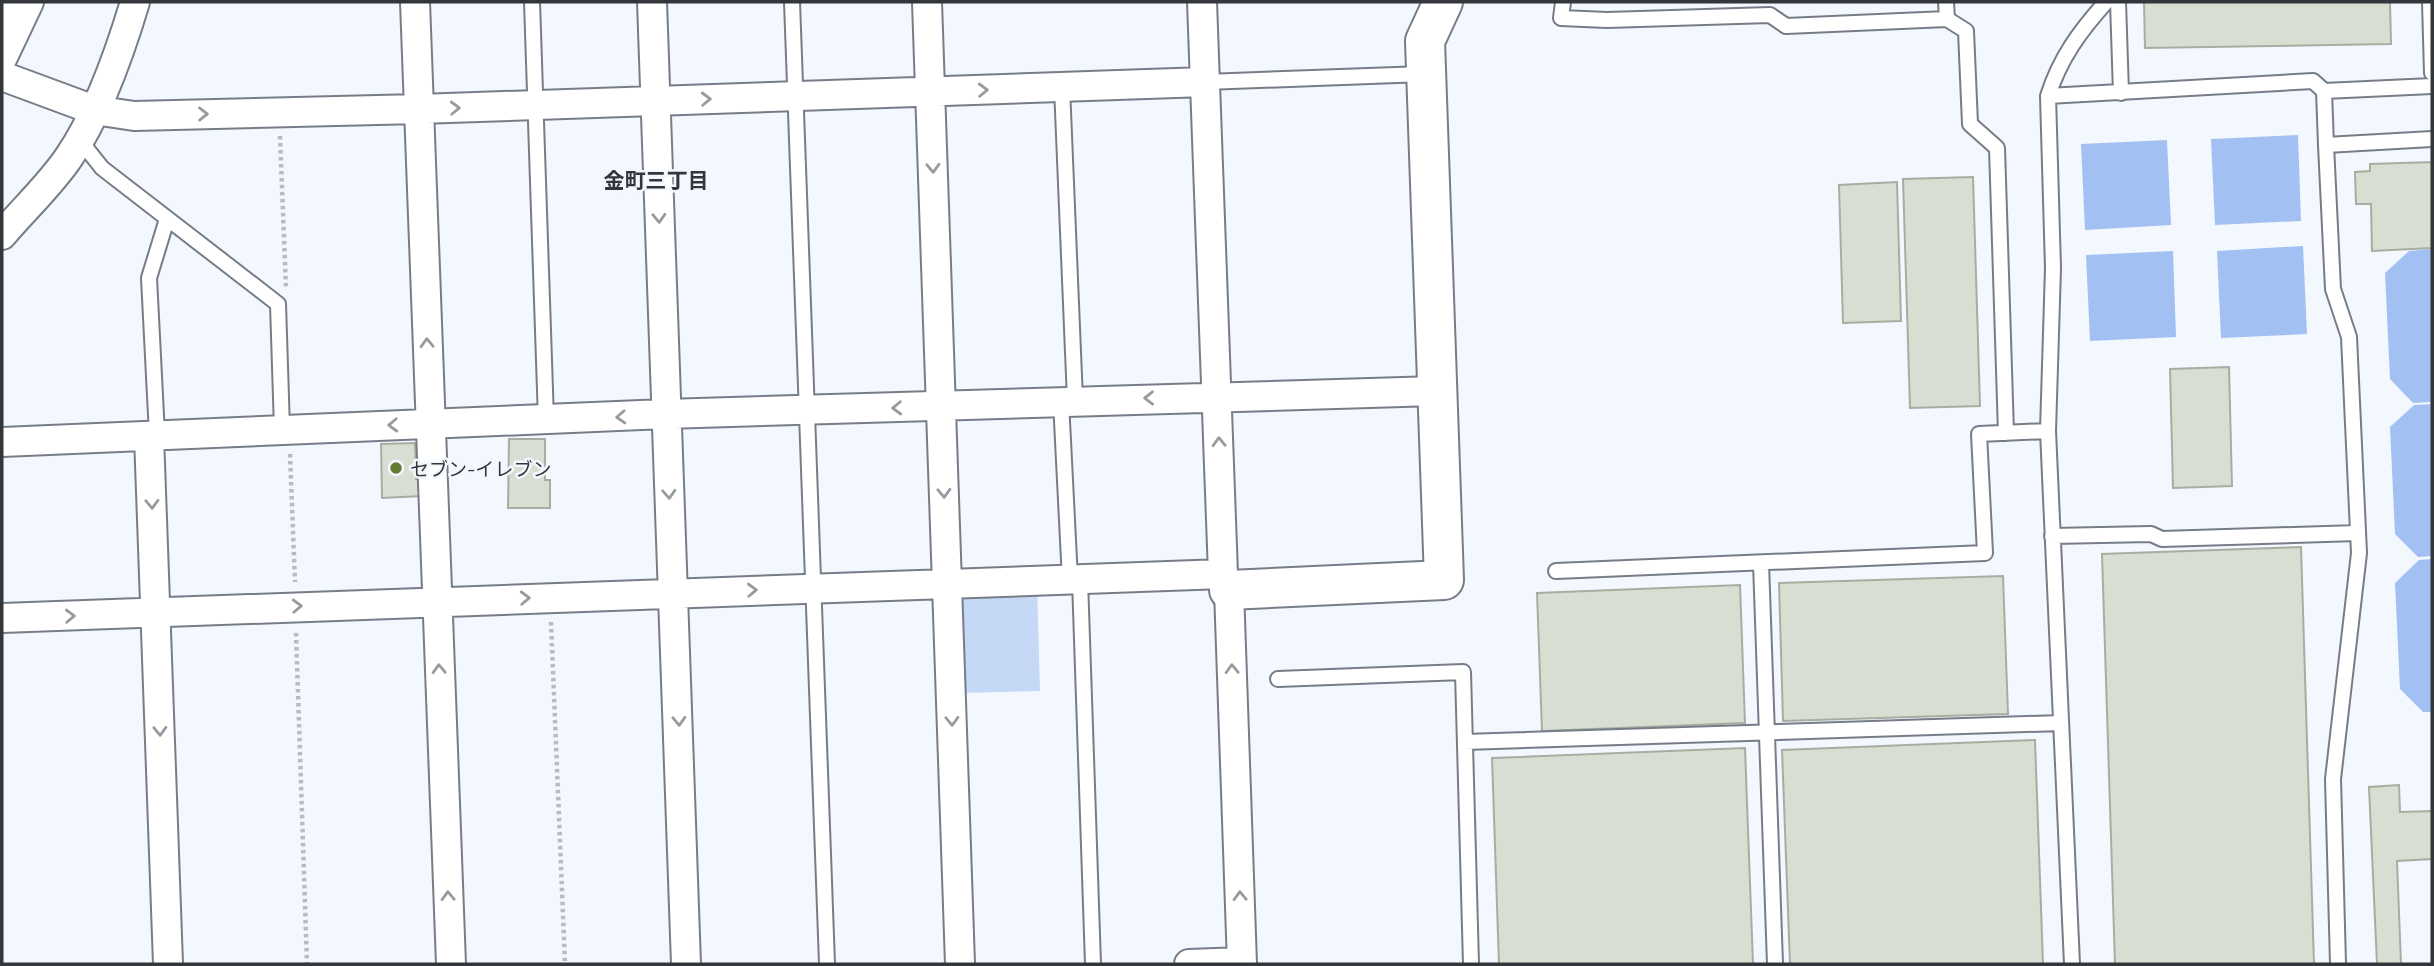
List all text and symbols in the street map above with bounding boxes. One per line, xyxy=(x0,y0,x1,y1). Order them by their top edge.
one-way arrow xyxy=(978,83,989,98)
one-way arrow xyxy=(701,91,712,106)
one-way arrow xyxy=(449,101,460,116)
one-way arrow xyxy=(197,107,208,122)
one-way arrow xyxy=(925,163,940,174)
district label: 金町三丁目 xyxy=(604,167,709,192)
one-way arrow xyxy=(652,212,667,223)
one-way arrow xyxy=(420,338,435,349)
one-way arrow xyxy=(1143,391,1154,406)
one-way arrow xyxy=(891,401,902,416)
one-way arrow xyxy=(615,409,626,424)
one-way arrow xyxy=(388,418,399,433)
one-way arrow xyxy=(1211,437,1226,448)
place label: セブン-イレブン xyxy=(410,457,552,480)
marker: セブン-イレブン xyxy=(388,460,404,476)
one-way arrow xyxy=(937,488,952,499)
one-way arrow xyxy=(662,489,677,500)
one-way arrow xyxy=(144,499,159,510)
one-way arrow xyxy=(747,583,758,598)
one-way arrow xyxy=(519,590,530,605)
one-way arrow xyxy=(292,599,303,614)
one-way arrow xyxy=(65,608,76,623)
one-way arrow xyxy=(431,663,446,674)
one-way arrow xyxy=(1224,663,1239,674)
one-way arrow xyxy=(944,715,959,726)
one-way arrow xyxy=(671,716,686,727)
one-way arrow xyxy=(152,726,167,737)
one-way arrow xyxy=(440,890,455,901)
one-way arrow xyxy=(1232,890,1247,901)

